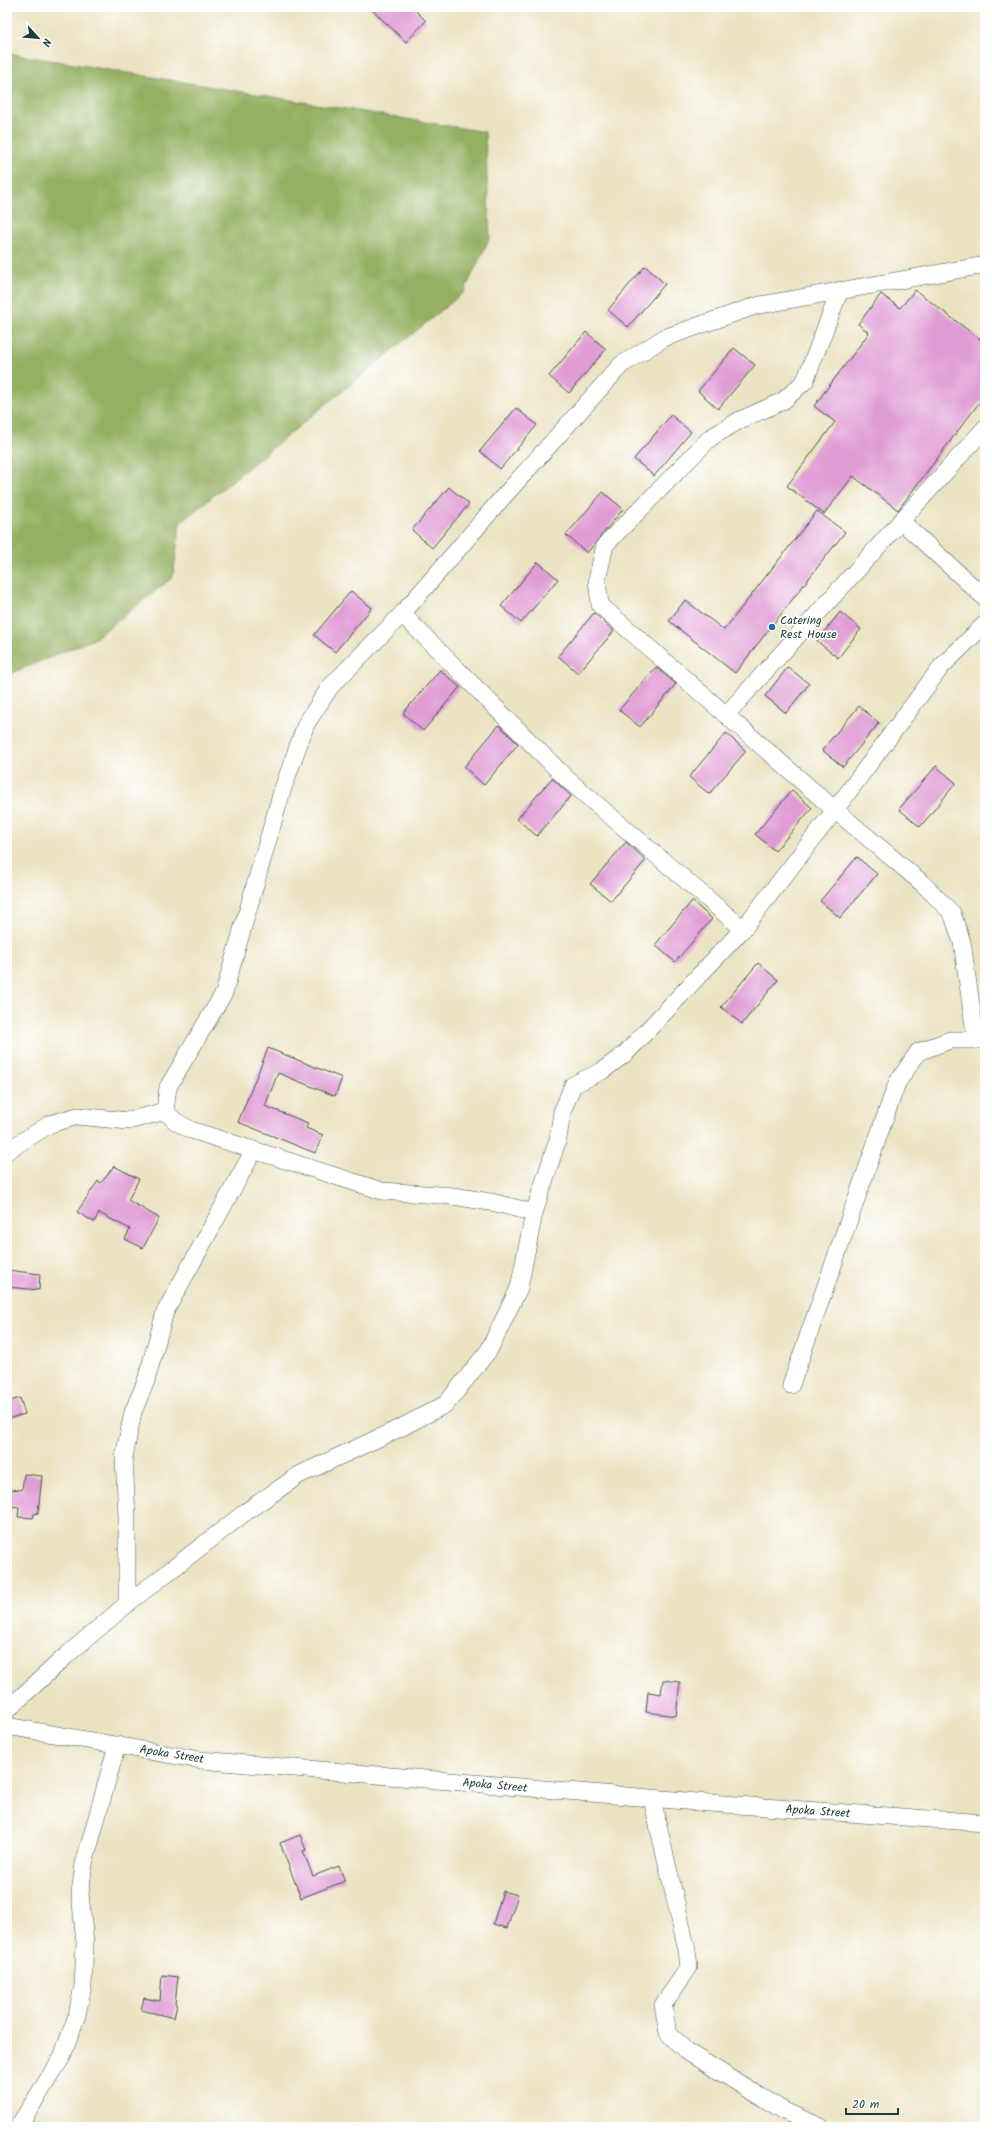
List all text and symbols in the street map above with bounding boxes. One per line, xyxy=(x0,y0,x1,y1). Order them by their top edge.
north arrow xyxy=(18,18,58,58)
text: N xyxy=(36,35,56,49)
place label: Catering Rest House xyxy=(780,611,837,644)
marker: Catering Rest House xyxy=(767,622,777,632)
street label: Apoka Street xyxy=(138,1740,206,1769)
street label: Apoka Street xyxy=(462,1773,528,1798)
street label: Apoka Street xyxy=(785,1800,851,1823)
scale bar xyxy=(846,2090,898,2116)
text: 20 m xyxy=(852,2095,880,2114)

